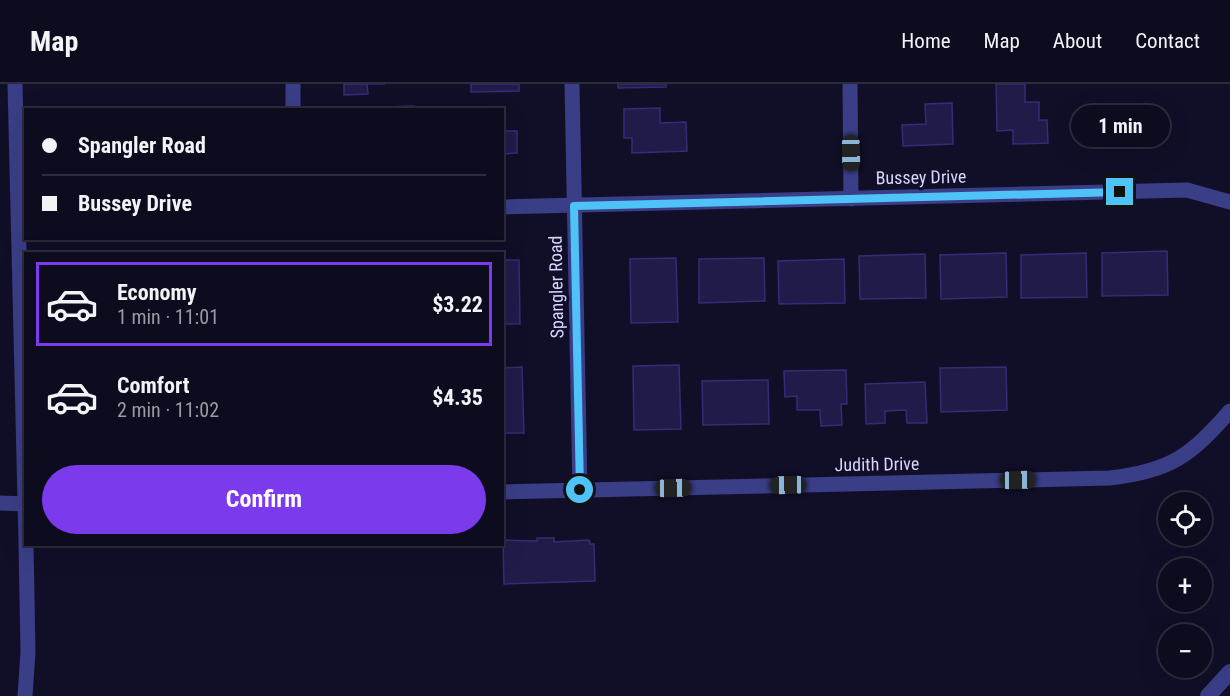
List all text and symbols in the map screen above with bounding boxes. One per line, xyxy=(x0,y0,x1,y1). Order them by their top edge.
text: Map xyxy=(30,25,78,58)
text: Home xyxy=(901,29,951,53)
text: Map xyxy=(984,29,1020,53)
text: About xyxy=(1053,29,1102,53)
text: Contact xyxy=(1135,29,1200,53)
callout: 1 min xyxy=(1070,105,1170,147)
text: 1 min xyxy=(1098,114,1143,138)
text: Spangler Road xyxy=(78,133,206,158)
car xyxy=(842,135,860,171)
street label: Bussey Drive xyxy=(875,166,967,188)
route end xyxy=(1106,178,1133,205)
text: Bussey Drive xyxy=(78,191,192,216)
street label: Spangler Road xyxy=(545,235,567,339)
icon: car xyxy=(45,277,99,331)
text: Economy xyxy=(117,280,197,305)
text: $3.22 xyxy=(432,292,483,317)
text: 1 min · 11:01 xyxy=(117,305,219,329)
icon: car xyxy=(45,370,99,424)
text: Comfort xyxy=(117,373,190,398)
text: $4.35 xyxy=(432,385,483,410)
text: 2 min · 11:02 xyxy=(117,398,219,422)
street label: Judith Drive xyxy=(835,453,919,475)
button: Confirm xyxy=(42,465,486,534)
car xyxy=(1000,471,1036,489)
route start xyxy=(566,476,593,503)
car xyxy=(770,476,806,494)
car xyxy=(655,479,691,497)
map controls xyxy=(1158,492,1212,678)
button: locate xyxy=(1158,492,1212,546)
button: + xyxy=(1158,558,1212,612)
button: − xyxy=(1158,624,1212,678)

